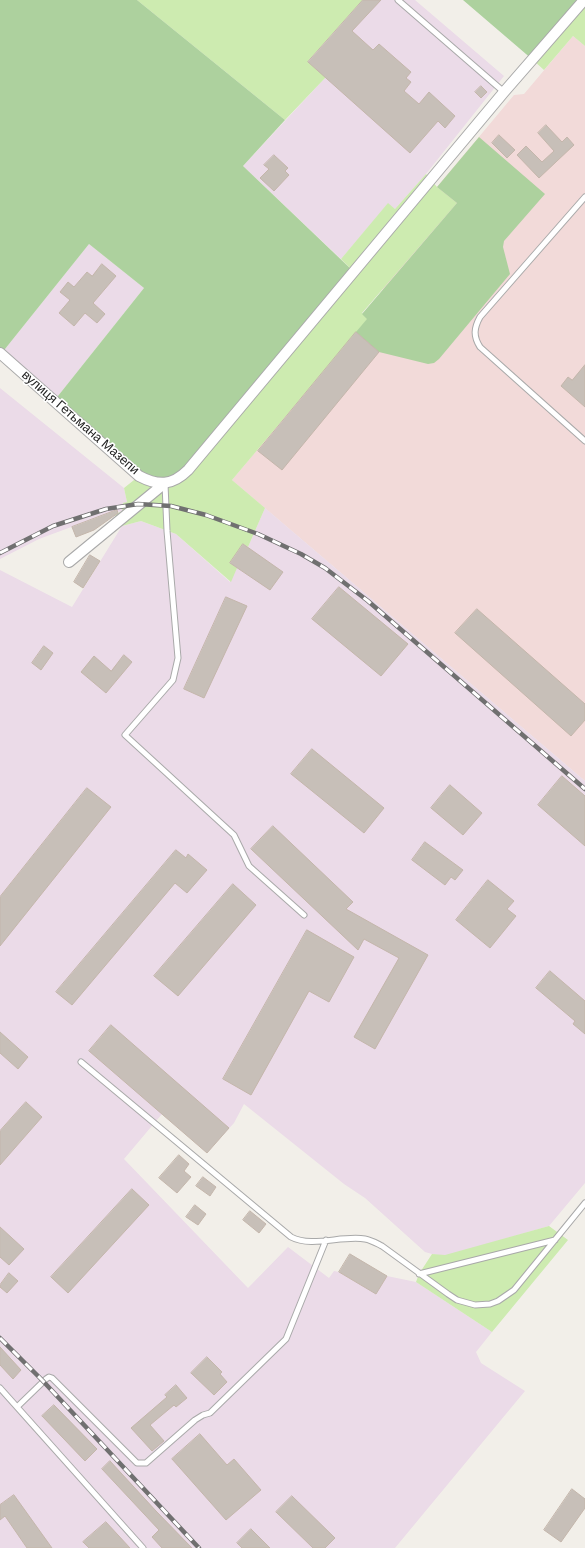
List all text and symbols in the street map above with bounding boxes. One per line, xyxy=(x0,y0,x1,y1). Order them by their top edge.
street label: вулиця Гетьмана Мазепи xyxy=(18,368,142,478)

